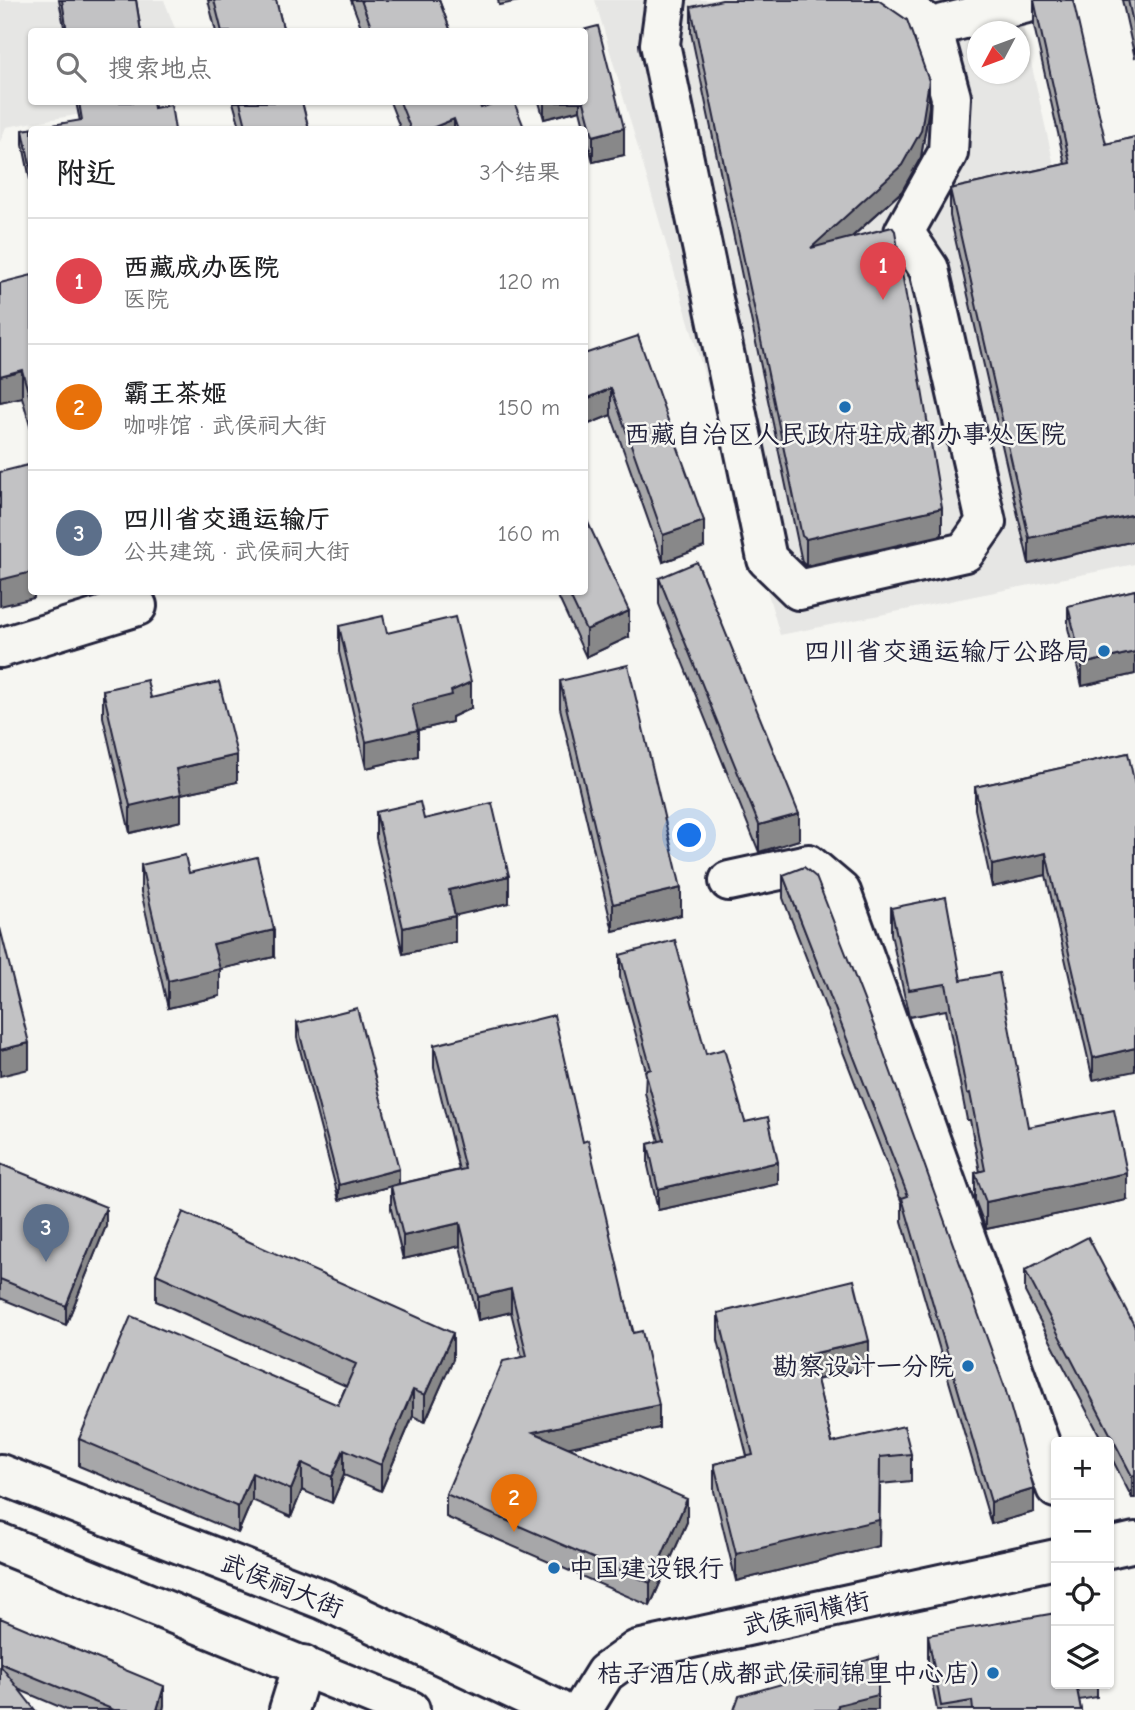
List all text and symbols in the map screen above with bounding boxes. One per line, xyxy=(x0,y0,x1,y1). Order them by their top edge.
north arrow xyxy=(967,21,1030,84)
search box xyxy=(28,28,588,105)
icon: search xyxy=(52,48,90,86)
text: 搜索地点 xyxy=(108,54,212,84)
text: 附近 xyxy=(56,156,116,191)
text: 3个结果 xyxy=(479,159,560,186)
pin: 1 xyxy=(860,242,906,300)
text: 西藏成办医院 xyxy=(123,253,279,283)
text: 1 xyxy=(74,268,84,295)
text: 120 m xyxy=(498,268,560,295)
text: 医院 xyxy=(123,286,169,313)
text: 霸王茶姬 xyxy=(123,379,227,409)
text: 2 xyxy=(73,394,85,421)
text: 150 m xyxy=(498,394,560,421)
marker: 西藏自治区人民政府驻成都办事处医院 xyxy=(837,399,853,415)
text: 咖啡馆 · 武侯祠大街 xyxy=(123,412,326,439)
place label: 西藏自治区人民政府驻成都办事处医院 xyxy=(624,420,1066,450)
text: 四川省交通运输厅 xyxy=(123,505,331,535)
text: 3 xyxy=(73,520,85,547)
text: 160 m xyxy=(498,520,560,547)
text: 公共建筑 · 武侯祠大街 xyxy=(123,538,349,565)
place label: 四川省交通运输厅公路局 xyxy=(804,637,1090,667)
marker: 四川省交通运输厅公路局 xyxy=(1096,643,1112,659)
your location xyxy=(672,818,706,852)
pin: 3 xyxy=(23,1204,69,1262)
place label: 勘察设计一分院 xyxy=(772,1352,954,1382)
marker: 勘察设计一分院 xyxy=(960,1358,976,1374)
map controls xyxy=(1051,1437,1114,1689)
button: + xyxy=(1051,1437,1114,1500)
pin: 2 xyxy=(491,1474,537,1532)
button: − xyxy=(1051,1500,1114,1563)
street label: 武侯祠大街 xyxy=(216,1548,348,1624)
place label: 中国建设银行 xyxy=(568,1554,724,1584)
marker: 中国建设银行 xyxy=(546,1560,562,1576)
button: locate xyxy=(1051,1563,1114,1626)
street label: 武侯祠横街 xyxy=(740,1586,873,1642)
button: layers xyxy=(1051,1626,1114,1689)
place label: 桔子酒店(成都武侯祠锦里中心店) xyxy=(597,1659,979,1689)
marker: 桔子酒店(成都武侯祠锦里中心店) xyxy=(985,1665,1001,1681)

